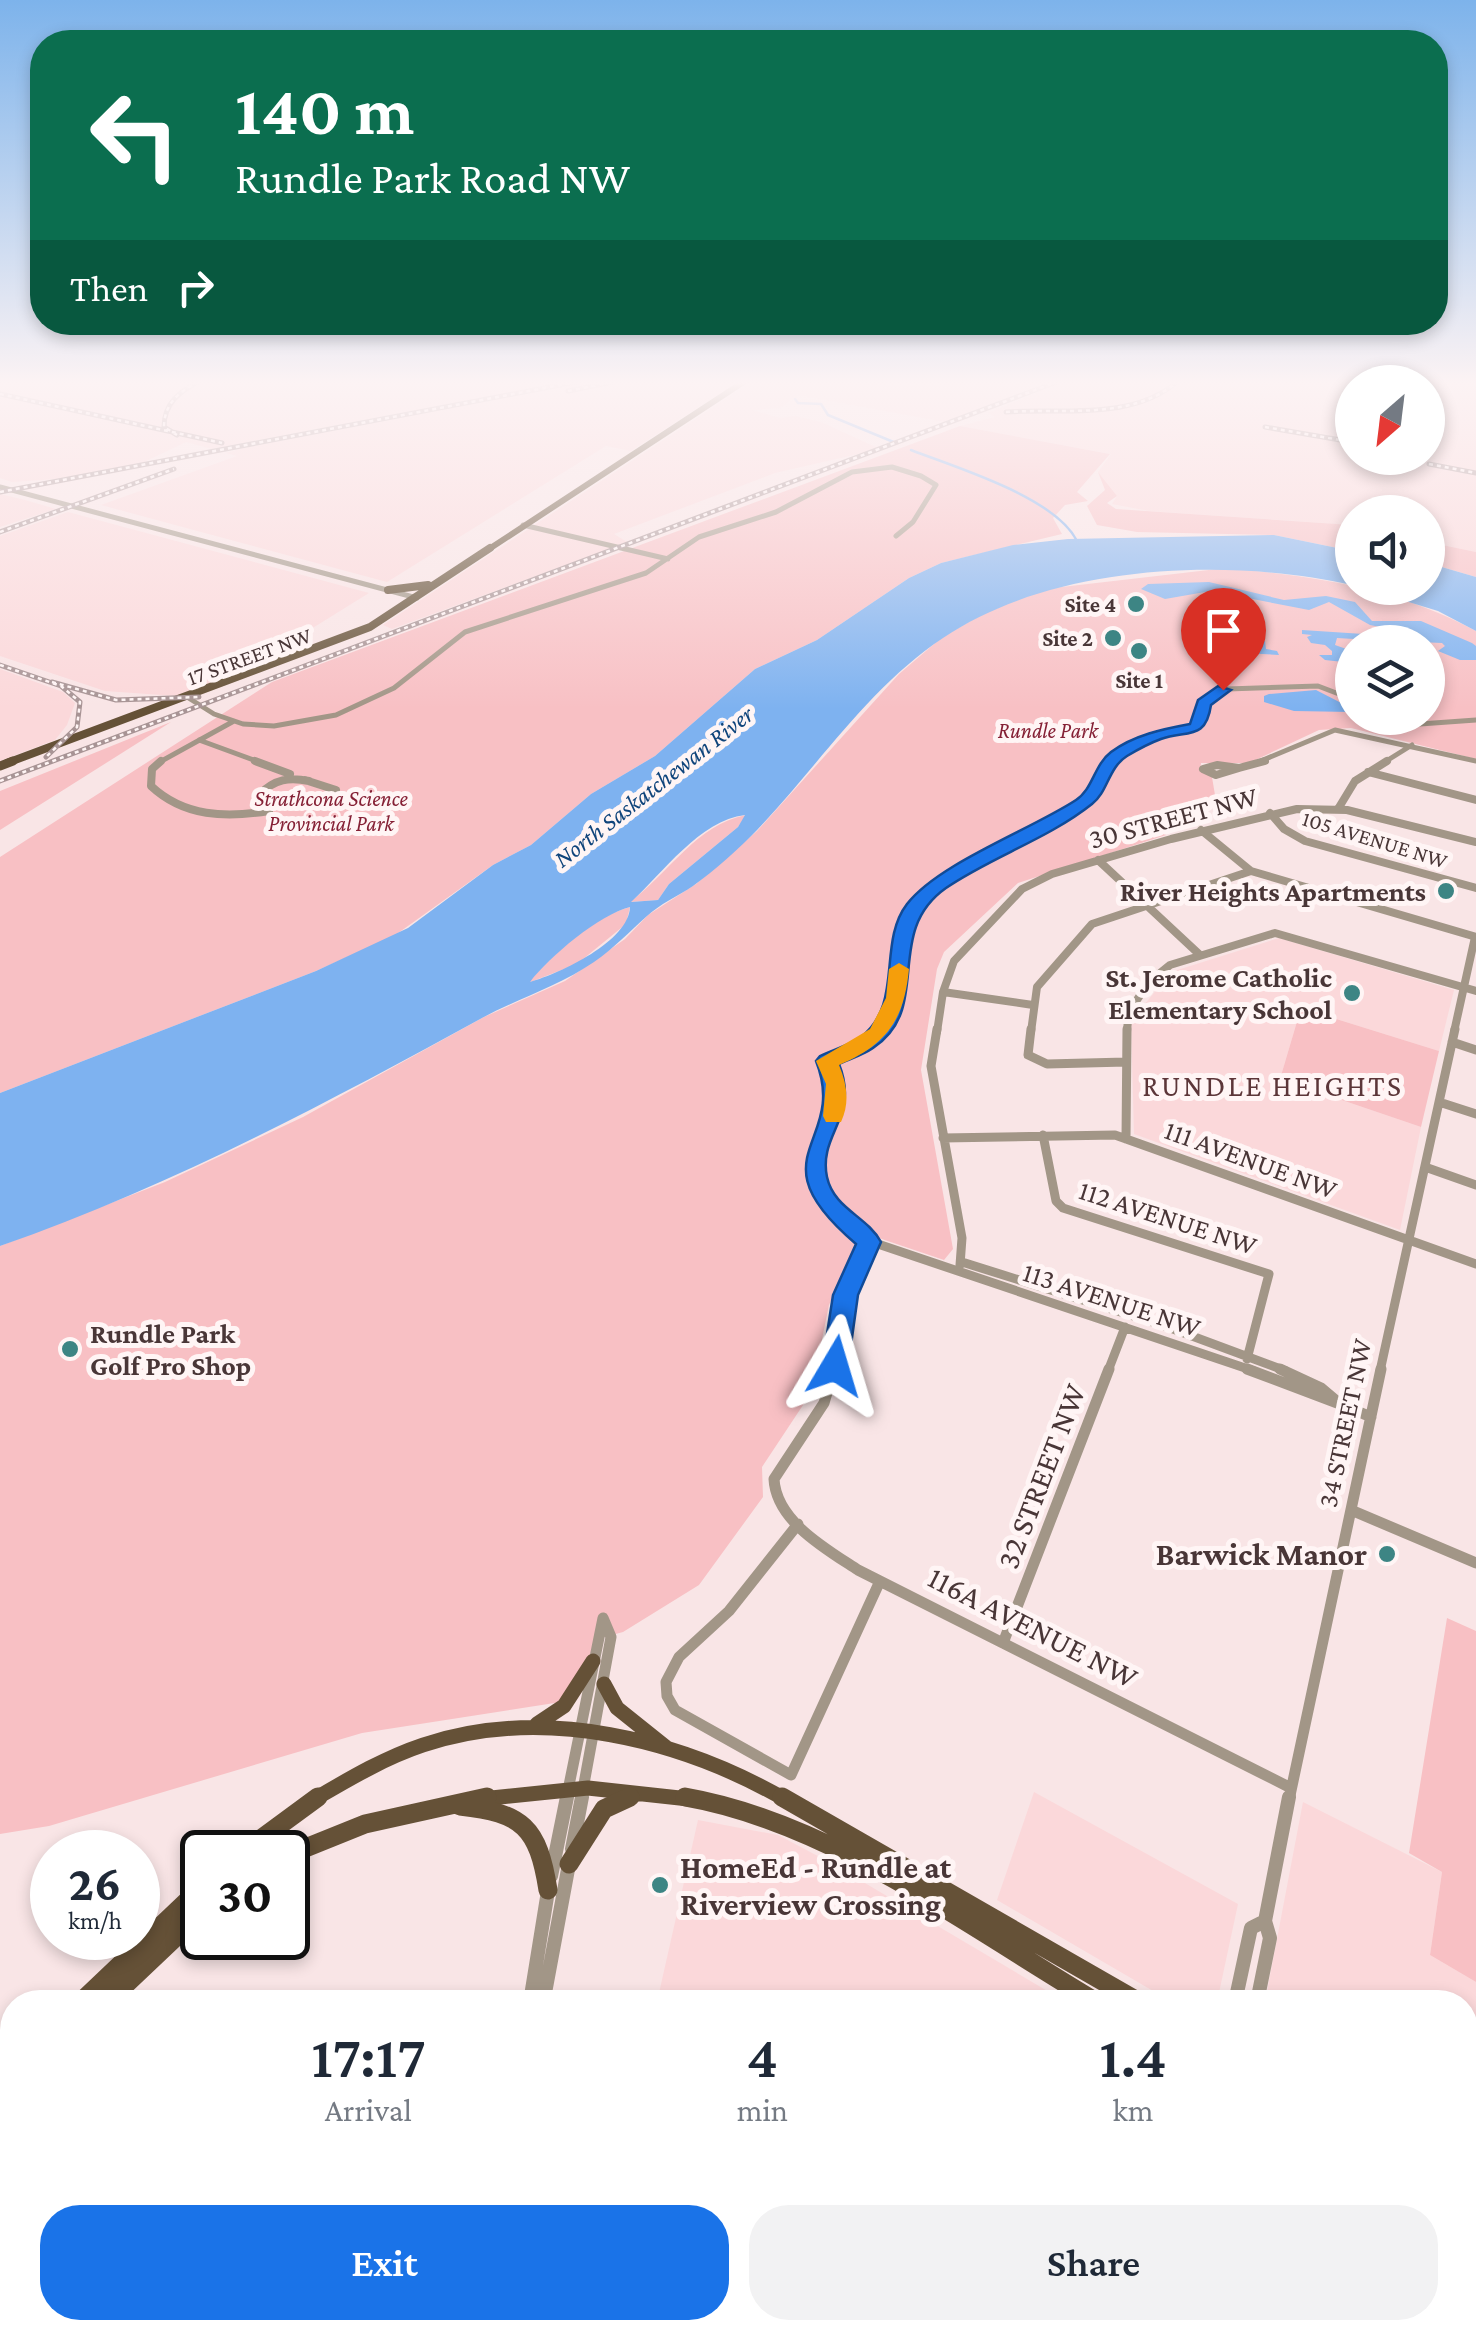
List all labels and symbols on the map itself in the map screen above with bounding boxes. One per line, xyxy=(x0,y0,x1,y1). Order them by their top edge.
north arrow xyxy=(1335,365,1445,475)
pin xyxy=(1181,588,1266,691)
place label: Site 4 xyxy=(1065,592,1116,617)
marker: Site 4 xyxy=(1125,593,1147,615)
street label: 17 STREET NW xyxy=(184,622,316,691)
place label: Site 2 xyxy=(1042,626,1093,651)
marker: Site 2 xyxy=(1102,627,1124,649)
marker: Site 1 xyxy=(1128,640,1150,662)
place label: Site 1 xyxy=(1115,668,1163,693)
water label: North Saskatchewan River xyxy=(548,700,759,872)
park label: Rundle Park xyxy=(998,718,1100,743)
street label: 30 STREET NW xyxy=(1086,780,1261,855)
park label: Strathcona Science Provincial Park xyxy=(254,786,408,836)
street label: 105 AVENUE NW xyxy=(1299,806,1451,874)
place label: River Heights Apartments xyxy=(1120,876,1426,907)
marker: River Heights Apartments xyxy=(1435,880,1457,902)
place label: St. Jerome Catholic Elementary School xyxy=(1105,962,1332,1025)
marker: St. Jerome Catholic Elementary School xyxy=(1341,982,1363,1004)
district label: RUNDLE HEIGHTS xyxy=(1142,1069,1404,1102)
street label: 111 AVENUE NW xyxy=(1161,1114,1341,1205)
street label: 112 AVENUE NW xyxy=(1075,1174,1261,1261)
street label: 113 AVENUE NW xyxy=(1019,1256,1205,1343)
position arrow xyxy=(783,1314,887,1418)
place label: Rundle Park Golf Pro Shop xyxy=(90,1318,251,1381)
street label: 34 STREET NW xyxy=(1311,1336,1378,1510)
marker: Rundle Park Golf Pro Shop xyxy=(59,1338,81,1360)
street label: 32 STREET NW xyxy=(989,1378,1093,1573)
place label: Barwick Manor xyxy=(1156,1536,1367,1572)
marker: Barwick Manor xyxy=(1376,1543,1398,1565)
street label: 116A AVENUE NW xyxy=(922,1559,1144,1696)
speed limit sign: 30 xyxy=(180,1830,310,1960)
place label: HomeEd - Rundle at Riverview Crossing xyxy=(680,1849,952,1922)
marker: HomeEd - Rundle at Riverview Crossing xyxy=(649,1874,671,1896)

